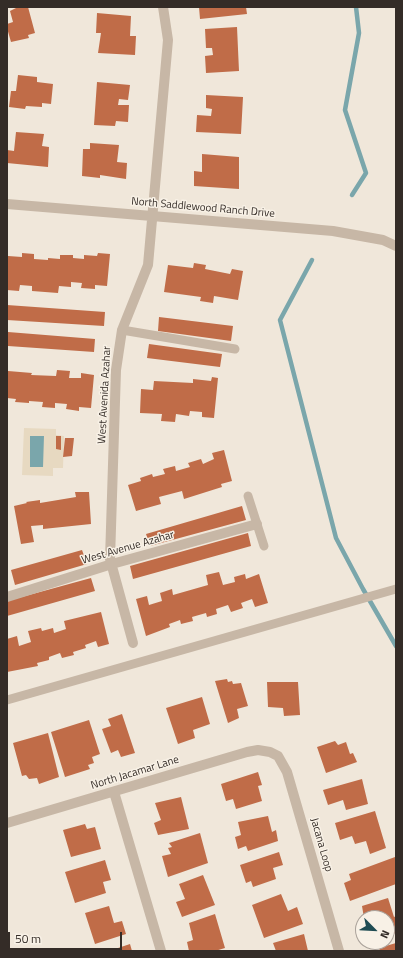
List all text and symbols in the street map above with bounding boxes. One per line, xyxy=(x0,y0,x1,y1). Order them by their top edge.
street label: North Saddlewood Ranch Drive xyxy=(131,195,275,221)
street label: West Avenida Azahar xyxy=(96,346,114,444)
street label: West Avenue Azahar xyxy=(80,528,176,568)
street label: North Jacamar Lane xyxy=(89,753,181,793)
street label: Jacana Loop xyxy=(307,817,335,873)
north arrow xyxy=(355,910,395,950)
scale bar xyxy=(10,924,124,950)
text: N xyxy=(376,928,394,941)
text: 50 m xyxy=(15,929,41,948)

